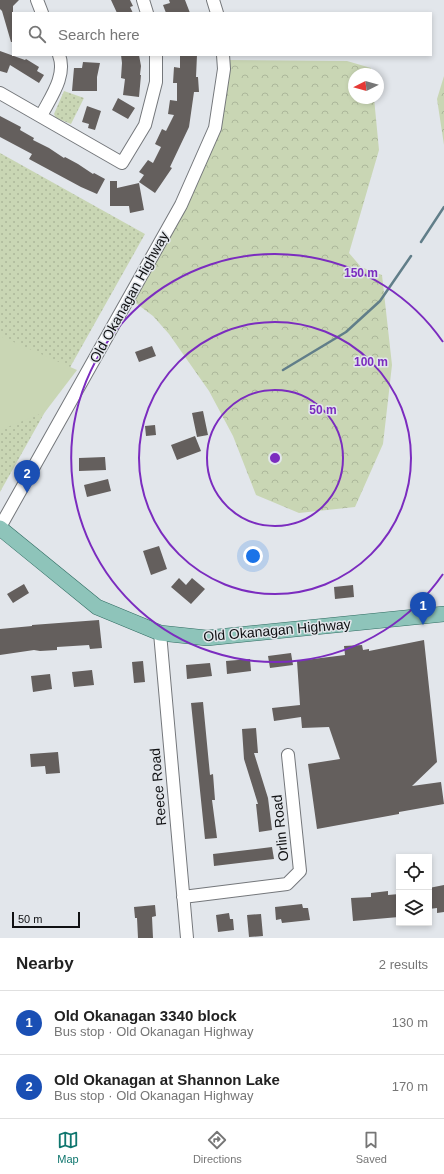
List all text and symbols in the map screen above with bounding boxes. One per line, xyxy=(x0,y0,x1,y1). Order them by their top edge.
search box xyxy=(12,12,432,56)
icon: search xyxy=(26,23,48,45)
text: Search here xyxy=(58,26,140,43)
north arrow xyxy=(348,68,384,104)
street label: Old Okanagan Highway xyxy=(86,228,172,366)
text: 150 m xyxy=(344,266,378,280)
text: 100 m xyxy=(354,355,388,369)
text: 50 m xyxy=(309,403,337,417)
centre of rings xyxy=(268,451,282,465)
pin: 2 xyxy=(14,460,40,493)
your location xyxy=(243,546,263,566)
pin: 1 xyxy=(410,592,436,625)
street label: Old Okanagan Highway xyxy=(203,616,351,644)
street label: Reece Road xyxy=(147,748,169,826)
street label: Orlin Road xyxy=(269,794,291,862)
map controls xyxy=(396,854,432,926)
button: locate xyxy=(396,854,432,890)
button: layers xyxy=(396,890,432,926)
scale bar xyxy=(12,910,80,929)
text: 50 m xyxy=(18,913,42,925)
text: Nearby xyxy=(16,954,74,973)
text: 2 results xyxy=(379,957,428,972)
text: Old Okanagan 3340 block xyxy=(54,1007,237,1024)
text: 1 xyxy=(25,1015,33,1030)
text: 130 m xyxy=(392,1015,428,1030)
text: Bus stop · Old Okanagan Highway xyxy=(54,1024,253,1039)
text: Old Okanagan at Shannon Lake xyxy=(54,1071,280,1088)
text: 2 xyxy=(25,1079,33,1094)
text: 170 m xyxy=(392,1079,428,1094)
text: Bus stop · Old Okanagan Highway xyxy=(54,1088,253,1103)
tab: Map xyxy=(57,1129,79,1165)
tab: Directions xyxy=(193,1129,242,1165)
tab: Saved xyxy=(356,1129,387,1165)

